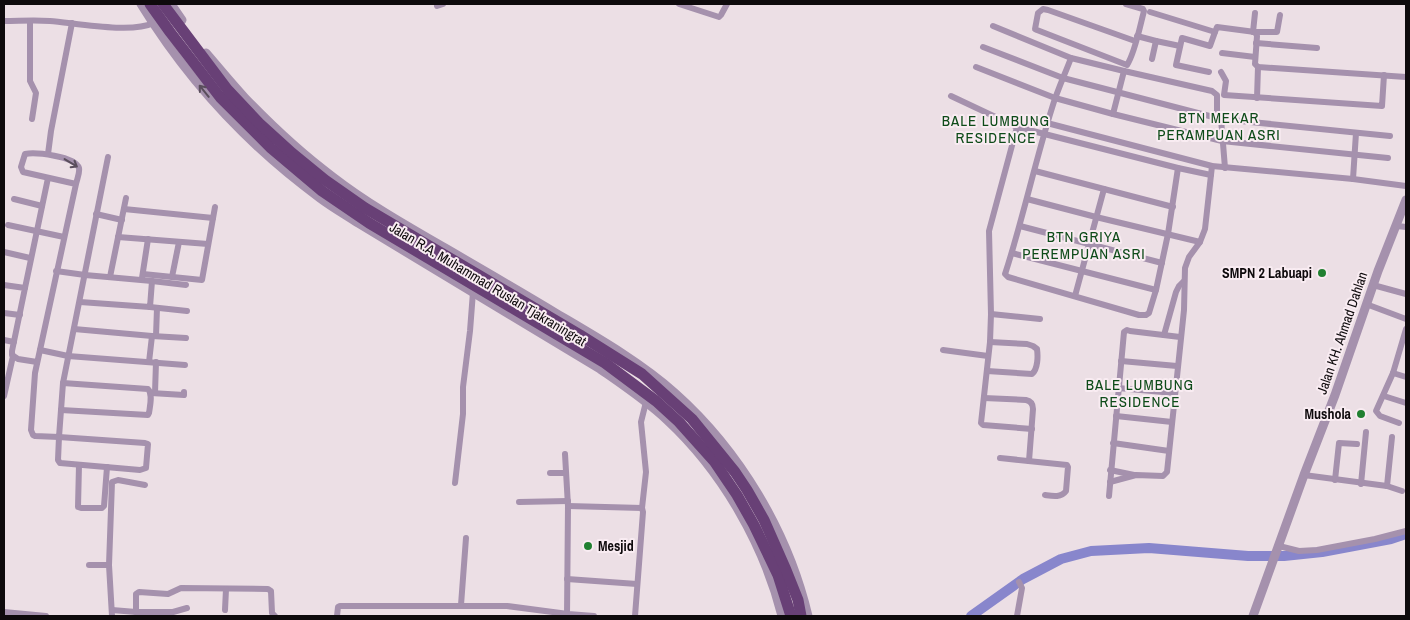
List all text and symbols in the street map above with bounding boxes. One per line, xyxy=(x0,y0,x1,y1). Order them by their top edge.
one-way arrow xyxy=(199,85,210,98)
district label: BTN MEKAR PERAMPUAN ASRI xyxy=(1157,107,1281,145)
district label: BALE LUMBUNG RESIDENCE xyxy=(942,110,1050,148)
one-way arrow xyxy=(64,158,79,168)
street label: Jalan R.A. Muhammad Ruslan Tjakraningrat xyxy=(386,218,590,350)
district label: BTN GRIYA PEREMPUAN ASRI xyxy=(1022,226,1146,264)
place label: SMPN 2 Labuapi xyxy=(1222,264,1312,282)
marker: SMPN 2 Labuapi xyxy=(1316,267,1328,279)
street label: Jalan KH. Ahmad Dahlan xyxy=(1313,269,1371,397)
district label: BALE LUMBUNG RESIDENCE xyxy=(1086,374,1194,412)
place label: Mushola xyxy=(1304,405,1352,423)
marker: Mushola xyxy=(1355,408,1367,420)
place label: Mesjid xyxy=(598,537,634,555)
marker: Mesjid xyxy=(582,540,594,552)

